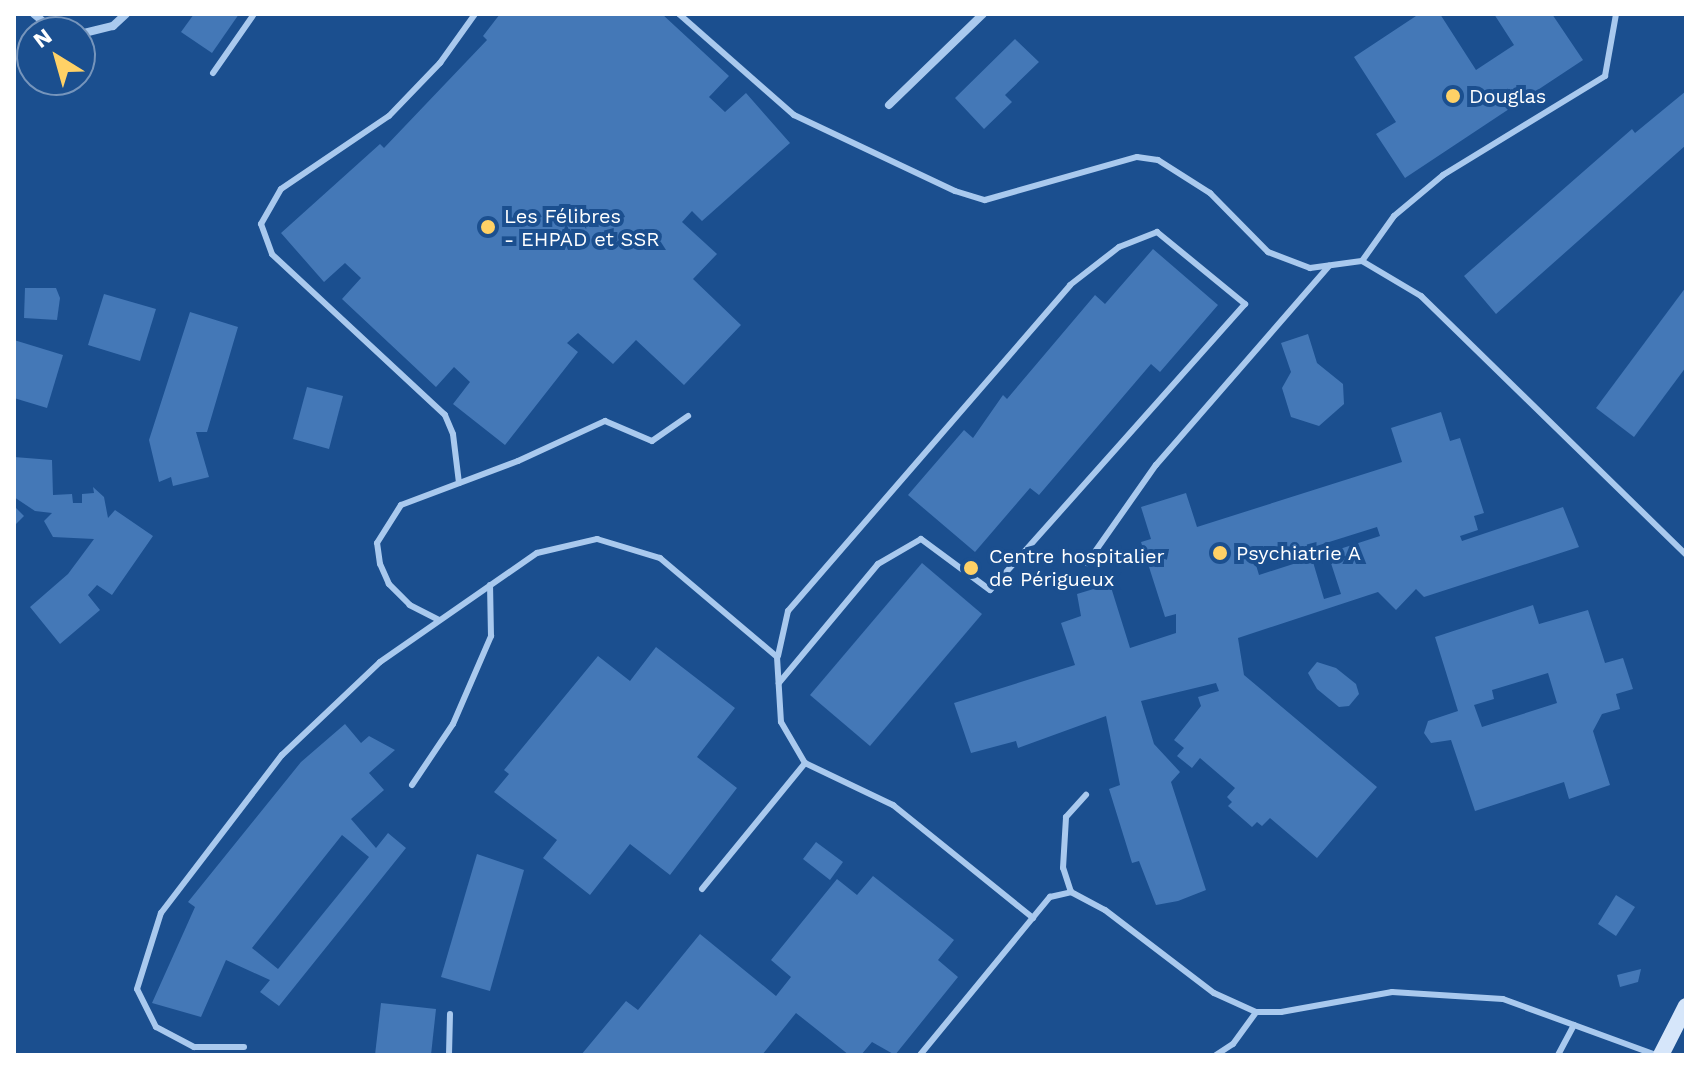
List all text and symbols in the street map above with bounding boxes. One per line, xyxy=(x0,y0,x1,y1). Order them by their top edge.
north arrow xyxy=(16,16,96,96)
text: N xyxy=(28,23,56,53)
place label: Douglas xyxy=(1469,84,1546,108)
marker: Douglas xyxy=(1444,87,1462,105)
place label: Les Félibres - EHPAD et SSR xyxy=(504,204,660,251)
marker: Les Félibres - EHPAD et SSR xyxy=(479,218,497,236)
place label: Psychiatrie A xyxy=(1236,541,1362,565)
place label: Centre hospitalier de Périgueux xyxy=(989,544,1165,591)
marker: Psychiatrie A xyxy=(1211,544,1229,562)
marker: Centre hospitalier de Périgueux xyxy=(960,557,982,579)

